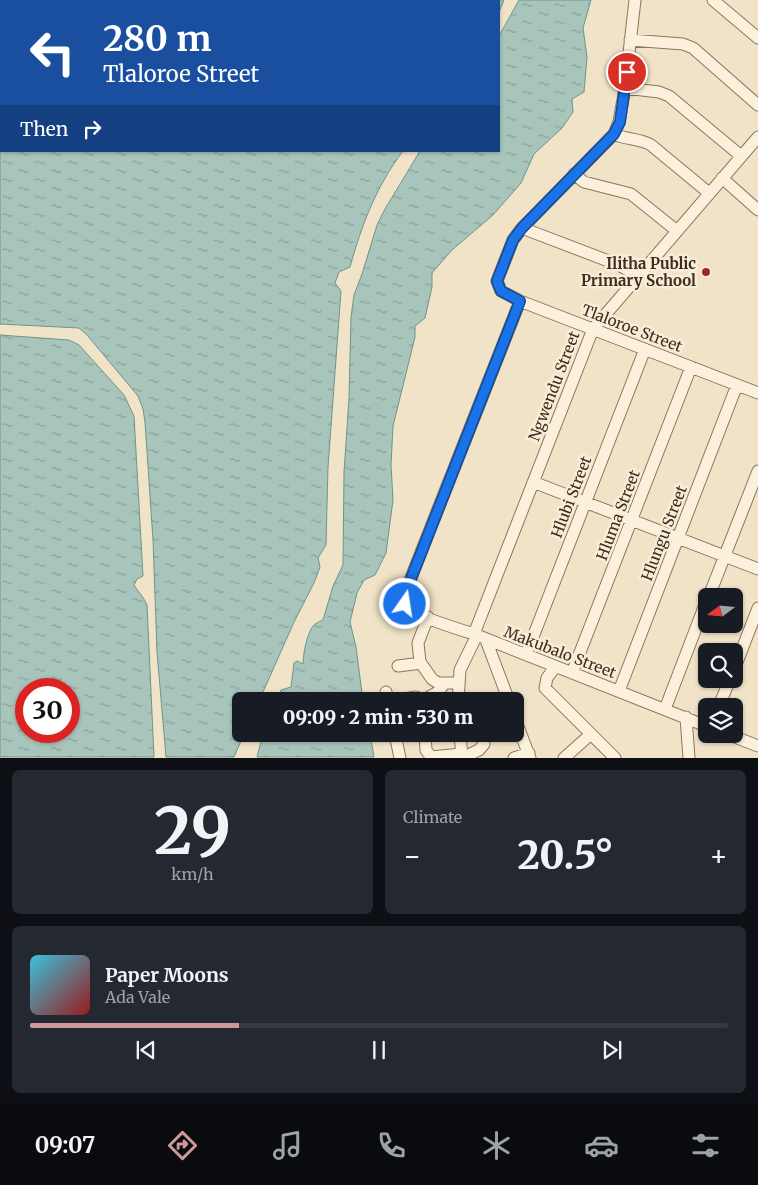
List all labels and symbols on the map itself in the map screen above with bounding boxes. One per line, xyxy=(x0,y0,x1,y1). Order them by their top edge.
pin xyxy=(606,51,648,93)
place label: Ilitha Public Primary School xyxy=(581,254,696,290)
marker: Ilitha Public Primary School xyxy=(700,266,712,278)
street label: Tlaloroe Street xyxy=(579,300,685,356)
street label: Ngwendu Street xyxy=(524,328,584,444)
street label: Hlubi Street xyxy=(547,453,595,541)
street label: Hluma Street xyxy=(592,467,644,563)
street label: Hlungu Street xyxy=(637,482,691,583)
position arrow xyxy=(378,577,430,629)
north arrow xyxy=(698,588,742,632)
street label: Makubalo Street xyxy=(501,622,619,682)
speed limit sign: 30 xyxy=(15,678,80,743)

